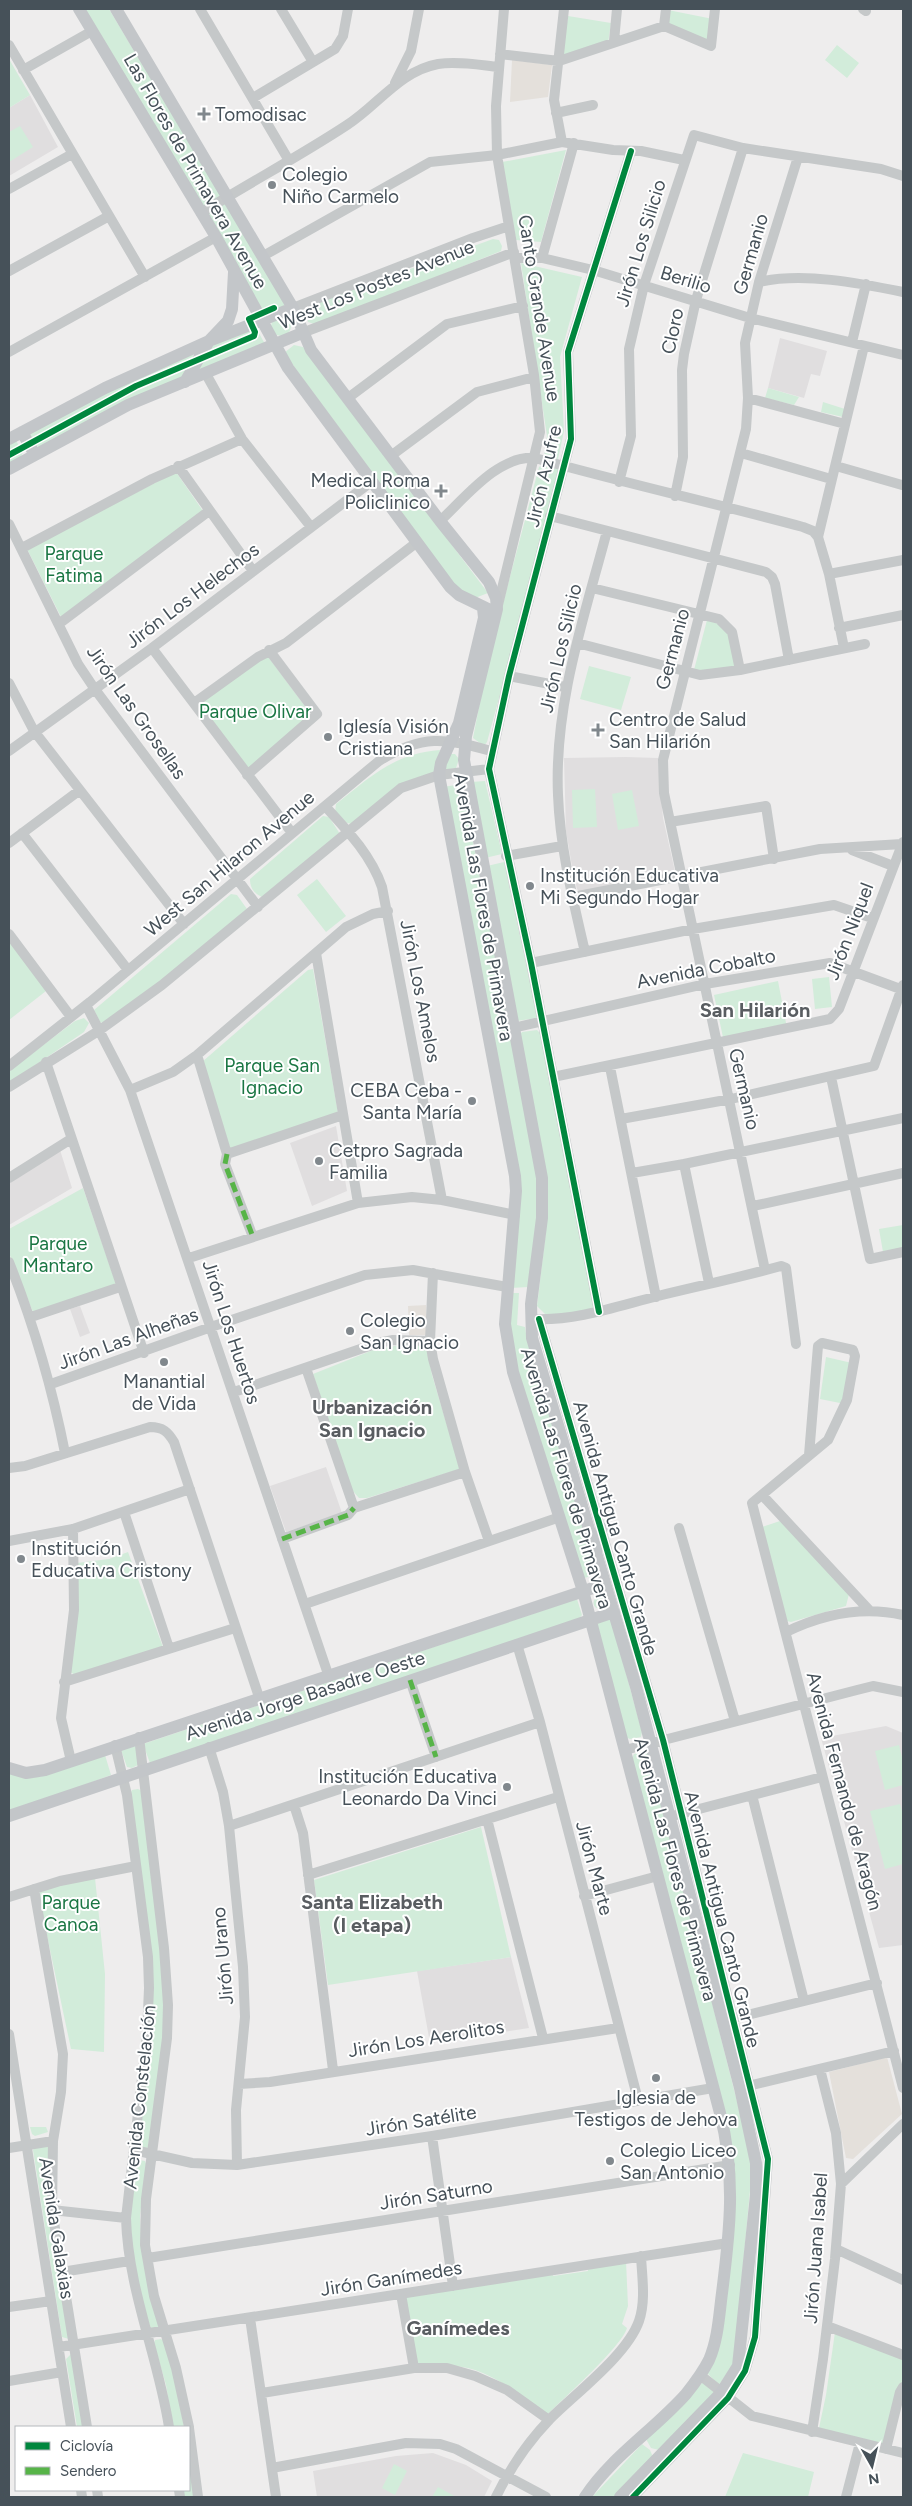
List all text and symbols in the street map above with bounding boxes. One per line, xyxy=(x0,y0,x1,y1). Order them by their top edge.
street label: Las Flores de Primavera Avenue xyxy=(119,50,272,293)
place label: Tomodisac xyxy=(215,103,307,126)
marker: Tomodisac xyxy=(197,107,211,121)
place label: Colegio Niño Carmelo xyxy=(282,163,399,208)
street label: Jirón Los Silicio xyxy=(610,177,671,310)
marker: Colegio Niño Carmelo xyxy=(266,179,278,191)
street label: Germanio xyxy=(728,211,773,297)
street label: Canto Grande Avenue xyxy=(513,213,566,403)
street label: West Los Postes Avenue xyxy=(275,235,477,334)
street label: Berilio xyxy=(657,261,714,298)
street label: Cloro xyxy=(656,306,689,356)
street label: Jirón Azufre xyxy=(521,423,566,529)
place label: Medical Roma Policlinico xyxy=(310,469,430,514)
marker: Medical Roma Policlinico xyxy=(434,484,448,498)
street label: Jirón Los Helechos xyxy=(121,538,264,653)
park label: Parque Fatima xyxy=(45,542,103,587)
street label: Jirón Los Silicio xyxy=(534,581,587,715)
street label: Germanio xyxy=(651,606,694,692)
street label: Jirón Las Grosellas xyxy=(82,641,191,784)
park label: Parque Olivar xyxy=(199,700,312,723)
place label: Centro de Salud San Hilarión xyxy=(609,708,746,753)
place label: Iglesía Visión Cristiana xyxy=(338,715,449,760)
marker: Centro de Salud San Hilarión xyxy=(591,723,605,737)
marker: Iglesía Visión Cristiana xyxy=(322,731,334,743)
street label: Avenida Las Flores de Primavera xyxy=(449,771,518,1043)
street label: West San Hilaron Avenue xyxy=(140,786,319,941)
place label: Institución Educativa Mi Segundo Hogar xyxy=(540,864,719,909)
street label: Jirón Niquel xyxy=(820,879,879,983)
marker: Institución Educativa Mi Segundo Hogar xyxy=(524,880,536,892)
street label: Jirón Los Amelos xyxy=(395,918,446,1065)
street label: Avenida Cobalto xyxy=(635,944,778,993)
district label: San Hilarión xyxy=(700,998,810,1022)
street label: Germanio xyxy=(724,1046,765,1132)
park label: Parque San Ignacio xyxy=(224,1054,320,1099)
place label: CEBA Ceba - Santa María xyxy=(350,1079,462,1124)
marker: CEBA Ceba - Santa María xyxy=(466,1095,478,1107)
place label: Cetpro Sagrada Familia xyxy=(329,1139,463,1184)
marker: Cetpro Sagrada Familia xyxy=(313,1155,325,1167)
park label: Parque Mantaro xyxy=(23,1232,93,1277)
street label: Jirón Los Huertos xyxy=(197,1257,266,1407)
street label: Jirón Las Alheñas xyxy=(55,1302,201,1374)
place label: Colegio San Ignacio xyxy=(360,1309,459,1354)
marker: Colegio San Ignacio xyxy=(344,1325,356,1337)
street label: Avenida Las Flores de Primavera xyxy=(516,1345,617,1612)
marker: Manantial de Vida xyxy=(158,1356,170,1368)
place label: Manantial de Vida xyxy=(123,1370,205,1415)
district label: Urbanización San Ignacio xyxy=(312,1395,432,1442)
street label: Avenida Antigua Canto Grande xyxy=(568,1398,663,1658)
place label: Institución Educativa Cristony xyxy=(31,1537,192,1582)
marker: Institución Educativa Cristony xyxy=(15,1553,27,1565)
street label: Avenida Jorge Basadre Oeste xyxy=(182,1646,428,1745)
street label: Avenida Fernando de Aragón xyxy=(802,1669,887,1913)
street label: Avenida Las Flores de Primavera xyxy=(629,1735,722,2003)
place label: Institución Educativa Leonardo Da Vinci xyxy=(318,1765,497,1810)
marker: Institución Educativa Leonardo Da Vinci xyxy=(501,1781,513,1793)
street label: Avenida Antigua Canto Grande xyxy=(679,1788,766,2050)
street label: Jirón Marte xyxy=(571,1818,618,1918)
district label: Santa Elizabeth (I etapa) xyxy=(301,1890,443,1937)
park label: Parque Canoa xyxy=(42,1891,100,1936)
street label: Jirón Urano xyxy=(207,1906,238,2006)
street label: Avenida Constelación xyxy=(118,2004,161,2190)
street label: Jirón Los Aerolitos xyxy=(346,2015,506,2062)
marker: Iglesia de Testigos de Jehova xyxy=(650,2072,662,2084)
place label: Iglesia de Testigos de Jehova xyxy=(575,2086,737,2131)
street label: Jirón Satélite xyxy=(364,2100,478,2141)
place label: Colegio Liceo San Antonio xyxy=(620,2139,737,2184)
marker: Colegio Liceo San Antonio xyxy=(604,2155,616,2167)
street label: Avenida Galaxias xyxy=(34,2156,79,2301)
street label: Jirón Juana Isabel xyxy=(799,2172,832,2324)
street label: Jirón Saturno xyxy=(378,2174,494,2215)
street label: Jirón Ganímedes xyxy=(319,2256,464,2301)
district label: Ganímedes xyxy=(407,2316,509,2340)
legend xyxy=(15,2426,190,2491)
text: Ciclovía xyxy=(60,2437,113,2455)
north arrow xyxy=(847,2441,897,2491)
text: Sendero xyxy=(60,2462,117,2480)
text: N xyxy=(867,2469,880,2488)

